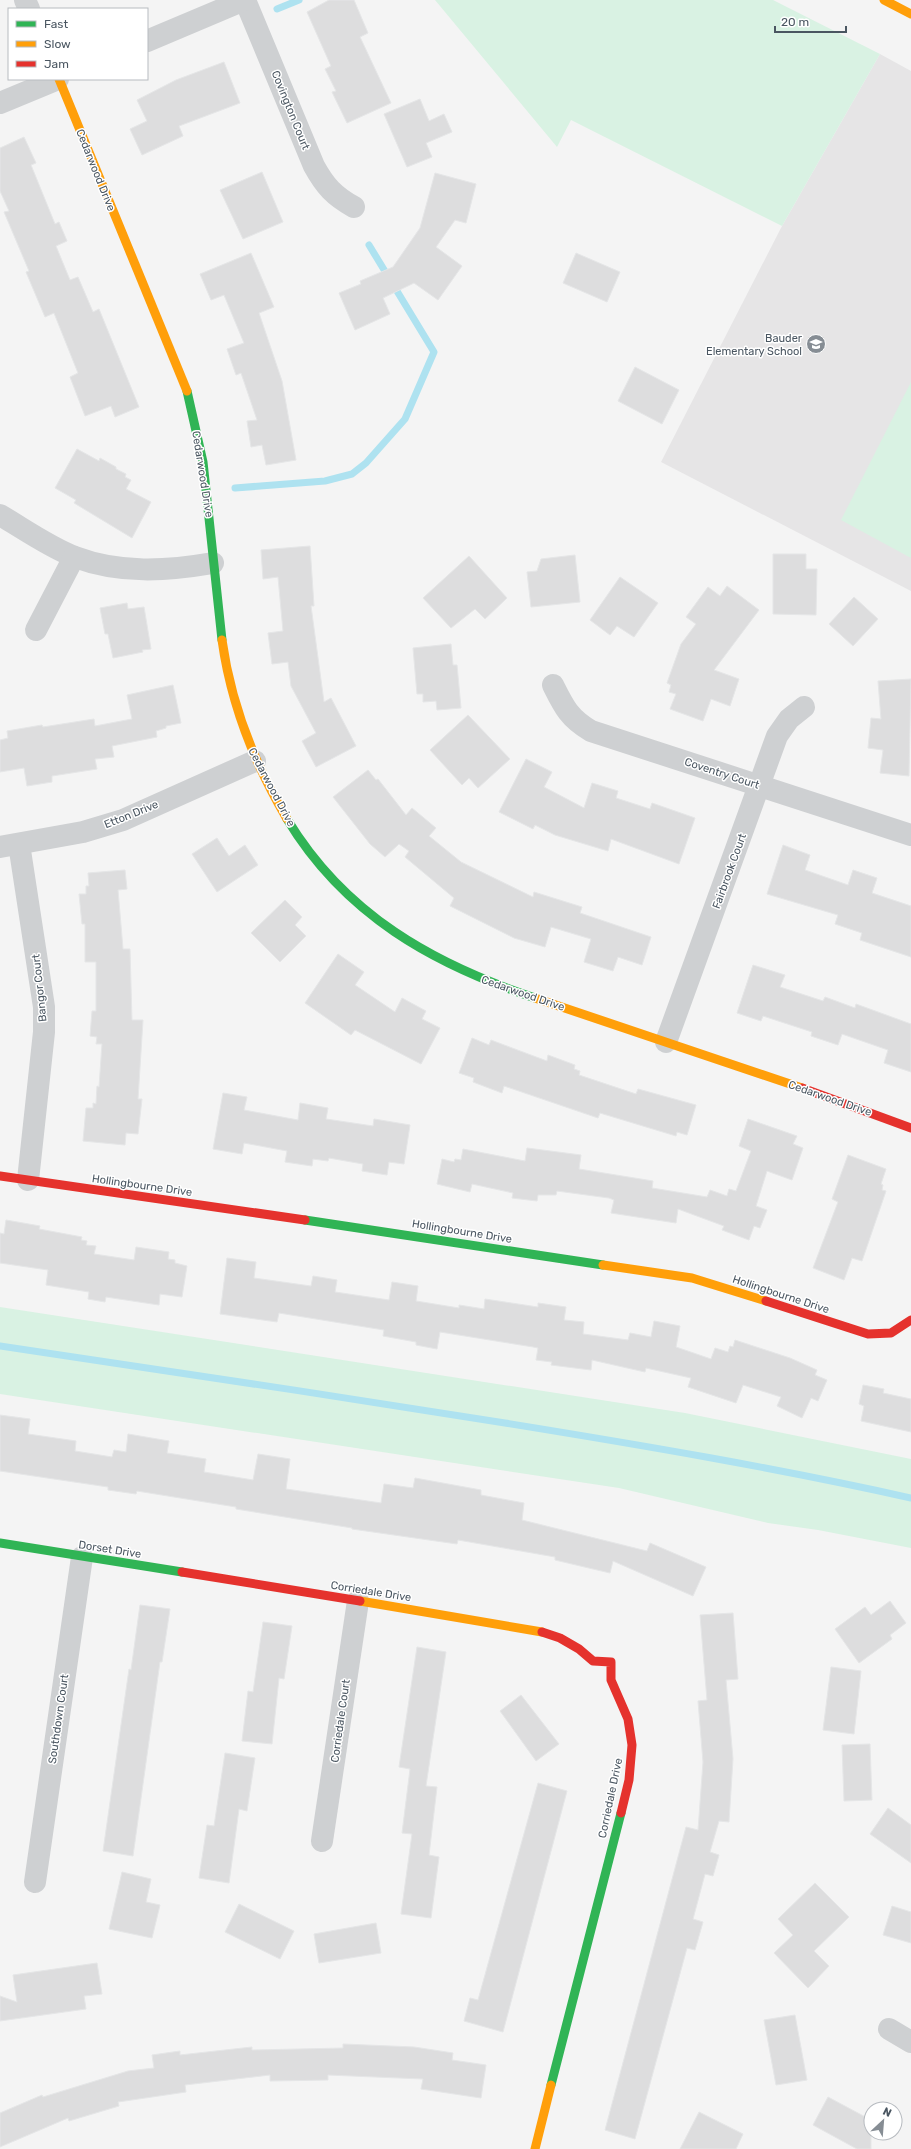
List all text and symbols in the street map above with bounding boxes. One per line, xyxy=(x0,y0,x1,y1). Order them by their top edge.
legend xyxy=(8,8,148,80)
scale bar xyxy=(775,8,846,34)
text: 20 m xyxy=(781,15,809,29)
text: Fast xyxy=(44,17,68,31)
text: Slow xyxy=(44,37,71,51)
text: Jam xyxy=(44,57,69,71)
street label: Covington Court xyxy=(269,69,313,152)
street label: Cedarwood Drive xyxy=(73,127,118,213)
place label: Bauder Elementary School xyxy=(706,332,803,358)
school or university icon: Bauder Elementary School xyxy=(805,333,827,355)
street label: Cedarwood Drive xyxy=(189,430,216,518)
street label: Cedarwood Drive xyxy=(245,746,298,829)
street label: Coventry Court xyxy=(683,755,761,792)
street label: Etton Drive xyxy=(102,798,160,831)
street label: Fairbrook Court xyxy=(710,831,749,911)
street label: Bangor Court xyxy=(29,953,50,1023)
street label: Cedarwood Drive xyxy=(479,973,566,1014)
street label: Cedarwood Drive xyxy=(786,1078,873,1119)
street label: Hollingbourne Drive xyxy=(91,1172,193,1199)
street label: Hollingbourne Drive xyxy=(411,1217,513,1246)
street label: Hollingbourne Drive xyxy=(731,1273,831,1316)
street label: Dorset Drive xyxy=(78,1538,142,1561)
street label: Corriedale Drive xyxy=(330,1579,412,1604)
street label: Southdown Court xyxy=(46,1673,71,1765)
street label: Corriedale Court xyxy=(328,1678,353,1763)
street label: Corriedale Drive xyxy=(596,1757,625,1839)
north arrow xyxy=(863,2101,903,2141)
text: N xyxy=(881,2105,894,2120)

